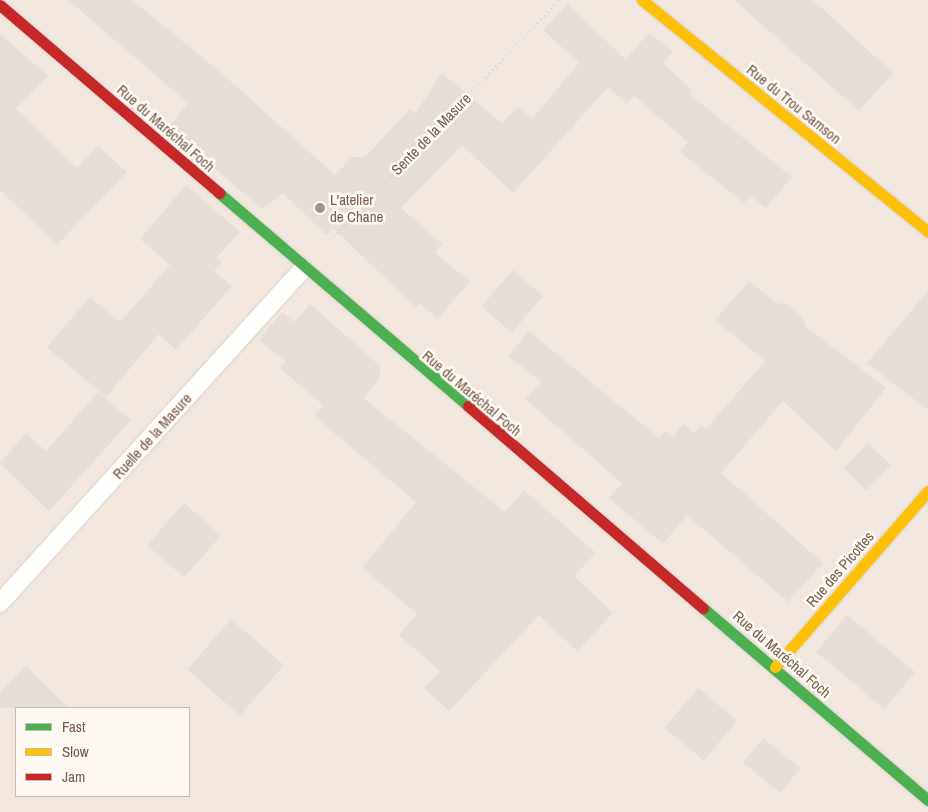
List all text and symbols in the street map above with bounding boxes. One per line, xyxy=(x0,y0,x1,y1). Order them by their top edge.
street label: Rue du Trou Samson xyxy=(743,60,845,148)
street label: Rue du Maréchal Foch xyxy=(113,81,219,175)
street label: Sente de la Masure xyxy=(387,89,475,179)
place label: L'atelier de Chane xyxy=(330,190,383,225)
marker: L'atelier de Chane xyxy=(314,202,326,214)
street label: Rue du Maréchal Foch xyxy=(419,346,525,440)
street label: Ruelle de la Masure xyxy=(109,389,195,483)
street label: Rue des Picottes xyxy=(802,528,878,610)
street label: Rue du Maréchal Foch xyxy=(729,607,835,701)
legend xyxy=(15,707,190,797)
text: Fast xyxy=(62,716,85,737)
text: Slow xyxy=(62,741,89,762)
text: Jam xyxy=(62,766,85,787)

